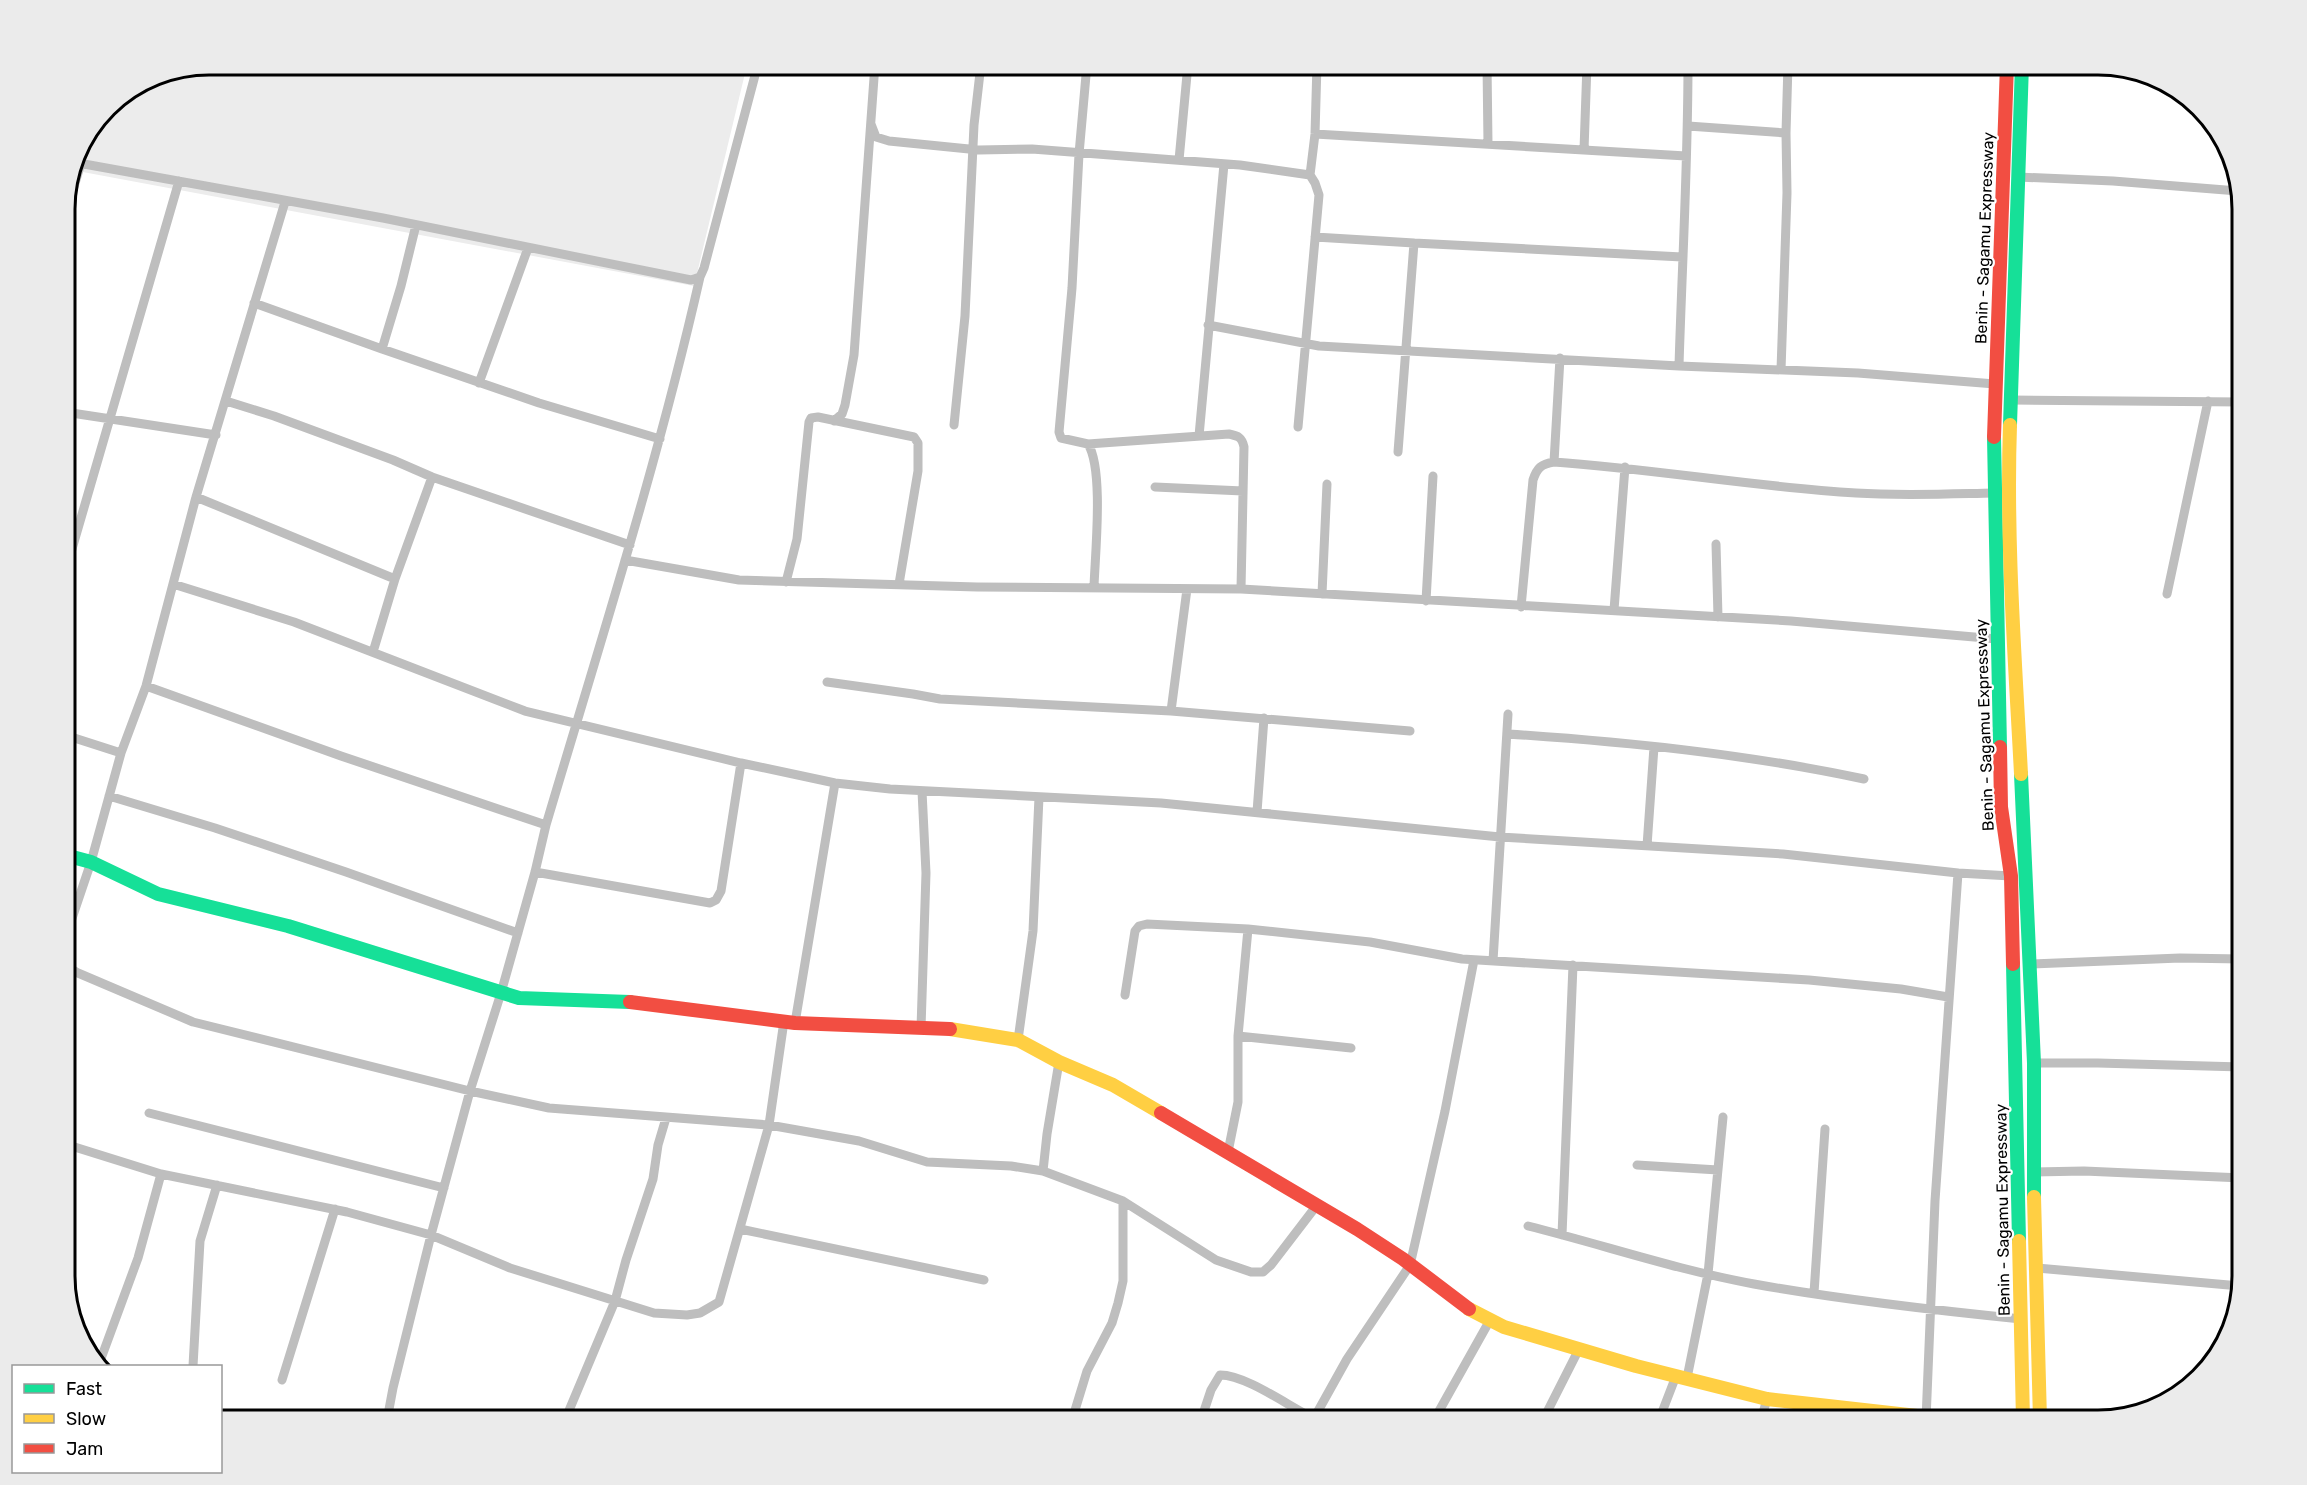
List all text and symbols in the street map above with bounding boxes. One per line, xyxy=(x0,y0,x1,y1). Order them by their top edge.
street label: Benin - Sagamu Expressway xyxy=(1971,131,1998,344)
street label: Benin - Sagamu Expressway xyxy=(1971,618,1998,831)
street label: Benin - Sagamu Expressway xyxy=(1991,1104,2014,1316)
legend xyxy=(12,1365,222,1473)
text: Fast xyxy=(66,1378,102,1400)
text: Slow xyxy=(66,1408,106,1430)
text: Jam xyxy=(66,1438,103,1460)

